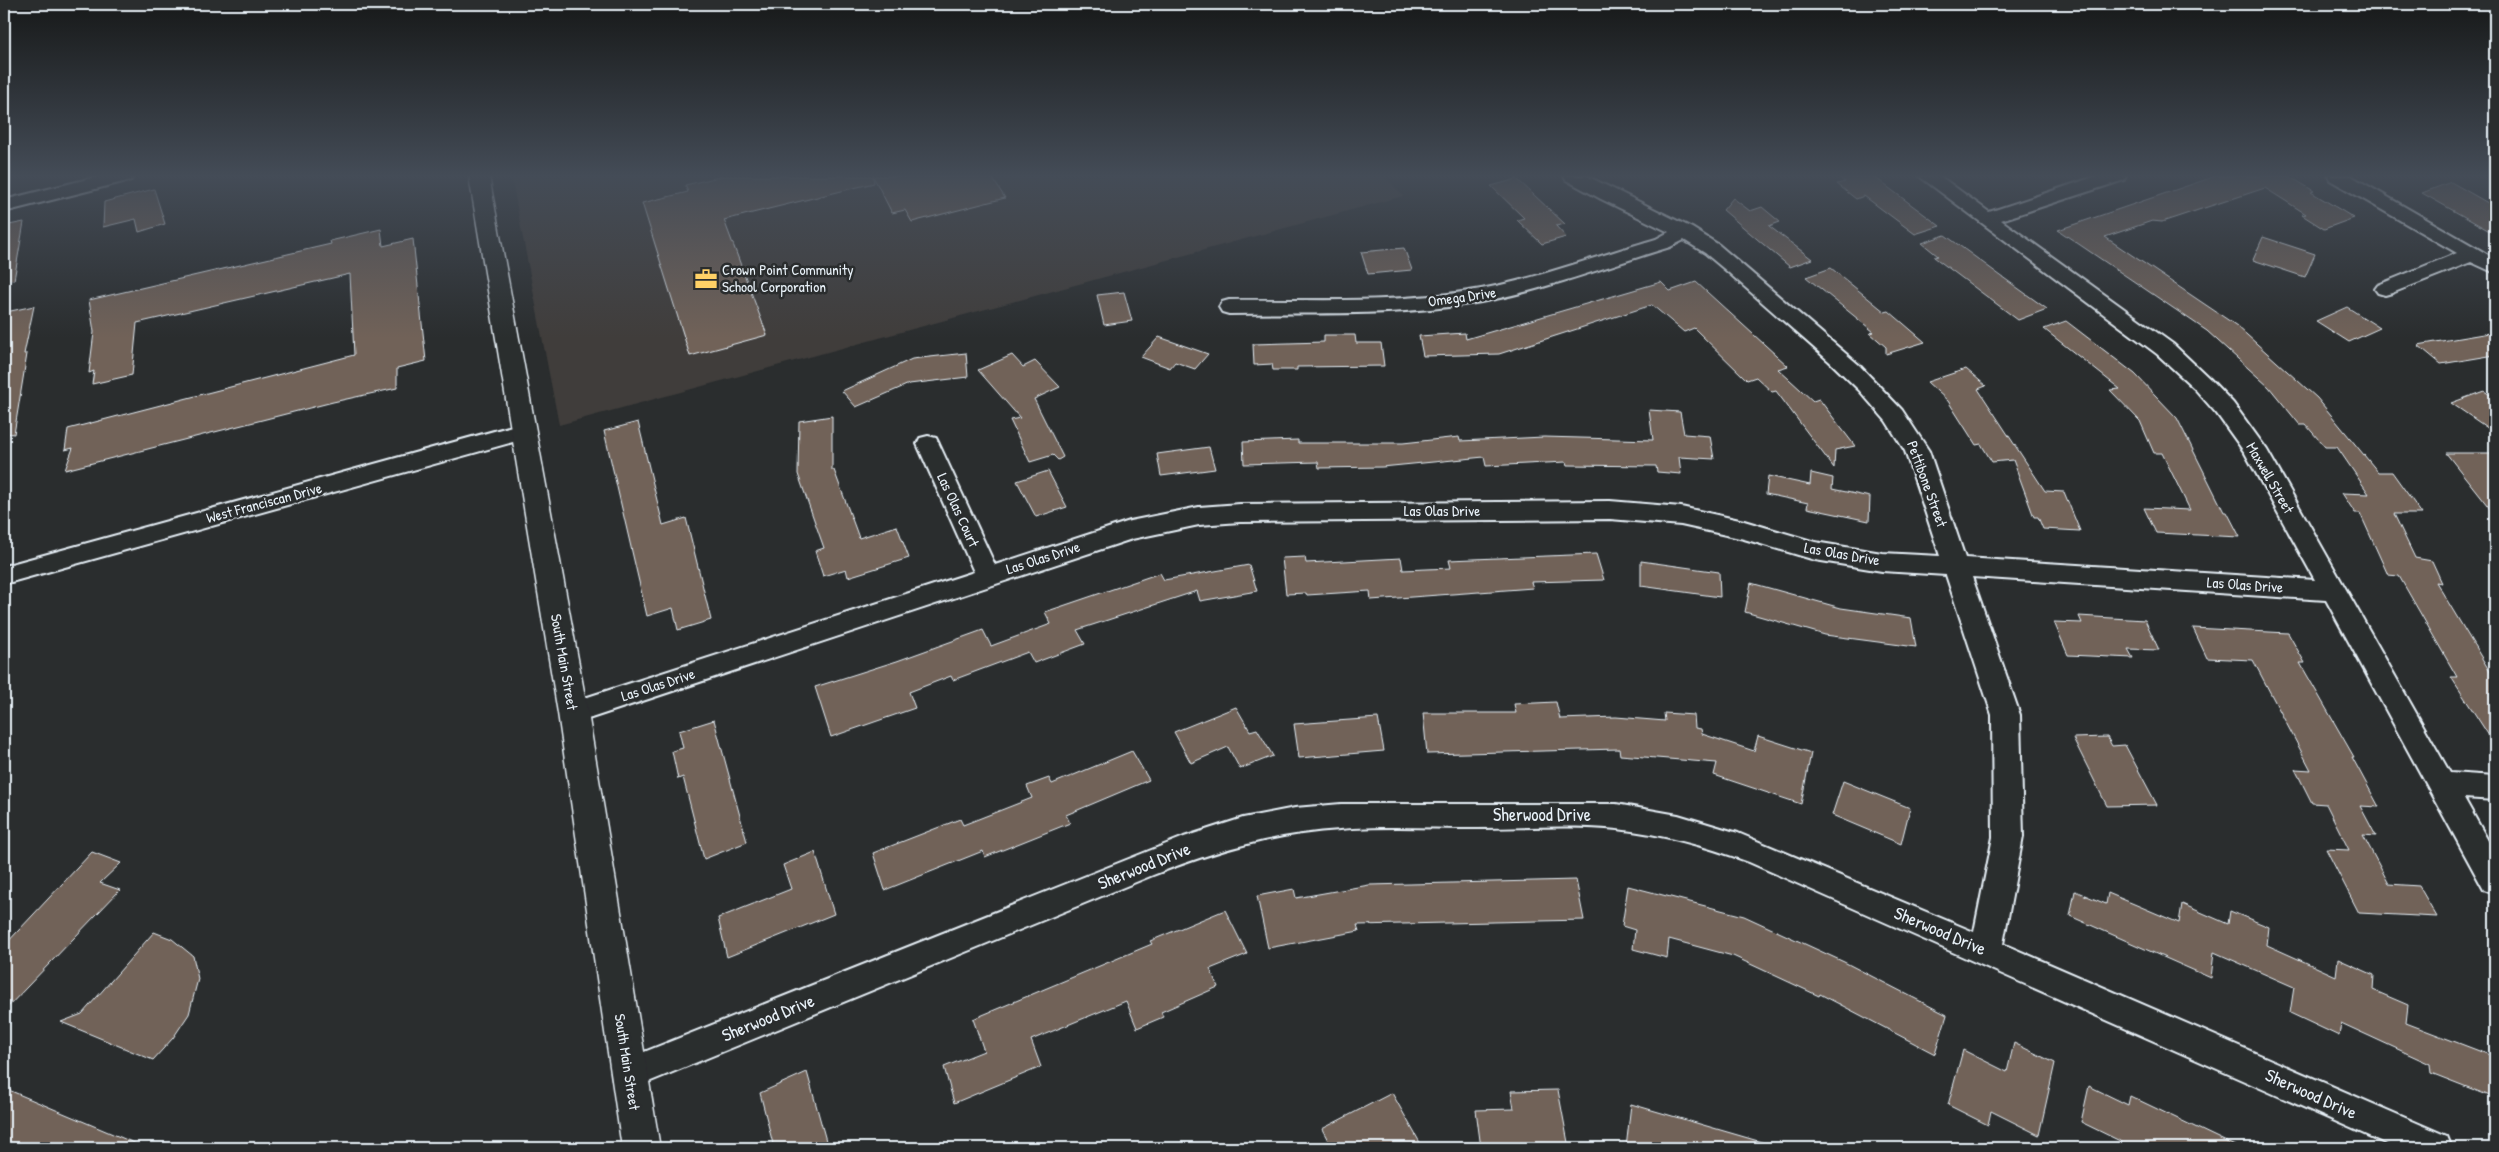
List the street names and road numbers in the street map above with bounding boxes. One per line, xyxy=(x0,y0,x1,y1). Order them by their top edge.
street label: Omega Drive xyxy=(1426,281,1497,312)
street label: Pettibone Street xyxy=(1902,438,1953,531)
street label: Maxwell Street xyxy=(2242,438,2300,518)
street label: Las Olas Court xyxy=(932,469,985,551)
street label: West Franciscan Drive xyxy=(204,477,324,528)
street label: Las Olas Drive xyxy=(1404,500,1480,521)
street label: Las Olas Drive xyxy=(1003,536,1082,579)
street label: Las Olas Drive xyxy=(1803,537,1882,570)
street label: Las Olas Drive xyxy=(2206,571,2284,598)
street label: South Main Street xyxy=(546,612,583,712)
street label: Las Olas Drive xyxy=(618,663,697,706)
street label: Sherwood Drive xyxy=(1493,802,1591,827)
street label: Sherwood Drive xyxy=(1094,836,1194,895)
street label: Sherwood Drive xyxy=(1890,900,1990,961)
street label: Sherwood Drive xyxy=(718,988,818,1047)
street label: South Main Street xyxy=(610,1012,646,1112)
street label: Sherwood Drive xyxy=(2261,1062,2361,1125)

